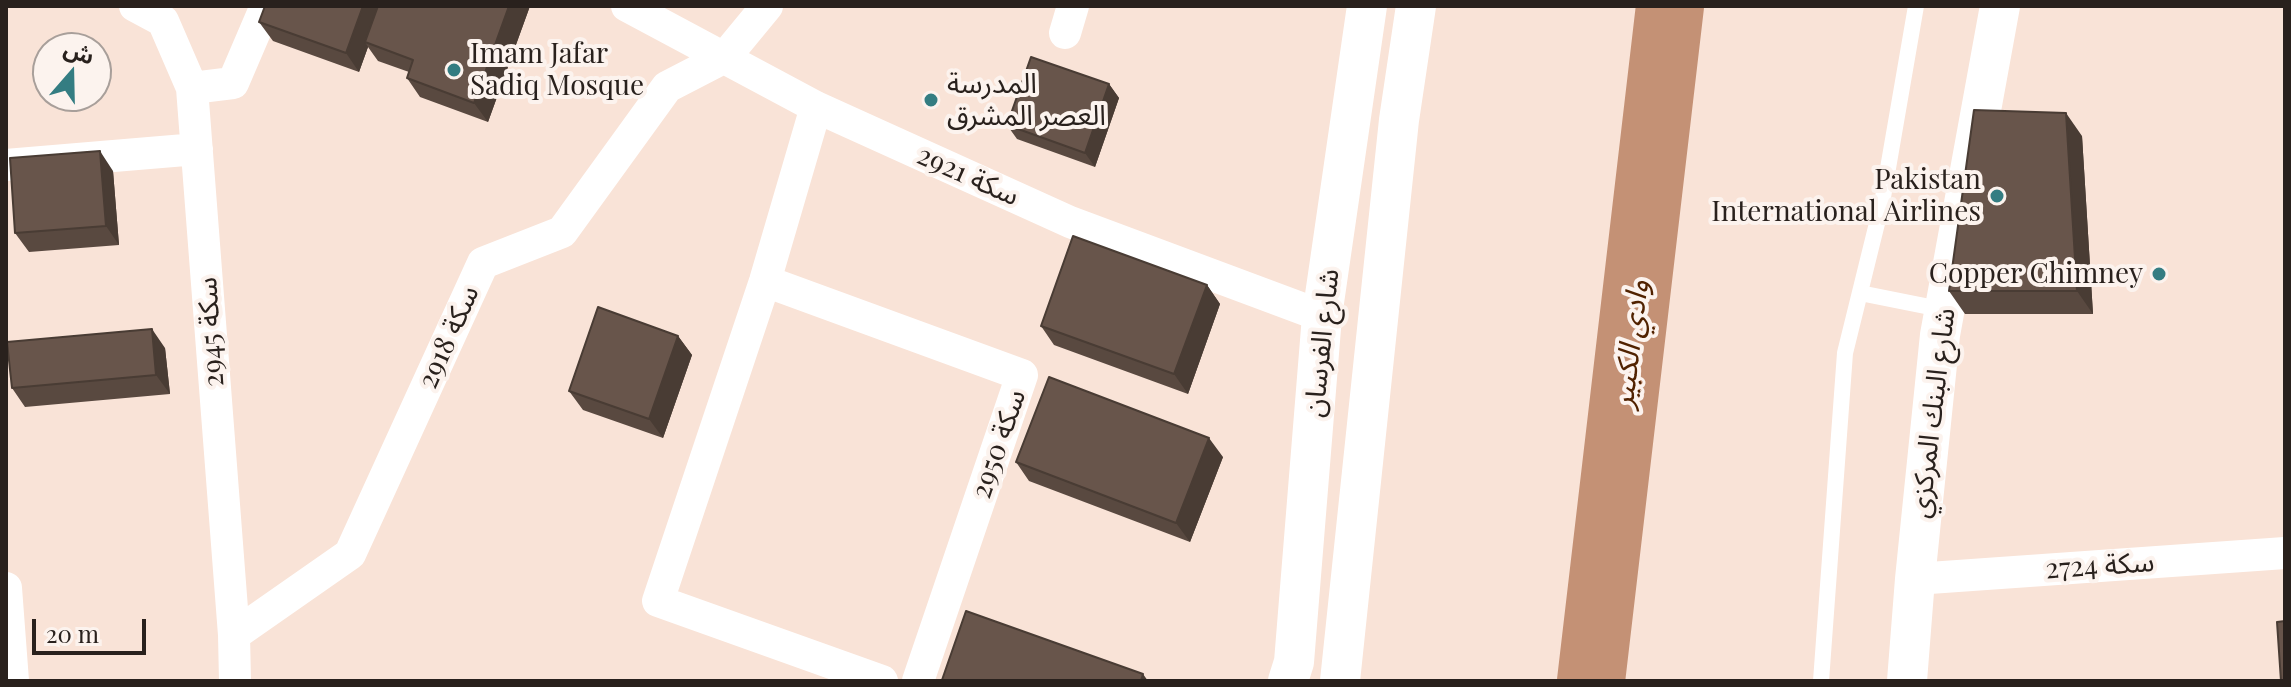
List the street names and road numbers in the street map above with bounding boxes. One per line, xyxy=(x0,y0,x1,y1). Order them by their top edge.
street label: سكة 2921 xyxy=(912,139,1024,213)
street label: شارع الفرسان xyxy=(1298,267,1346,419)
street label: سكة 2945 xyxy=(190,276,232,388)
street label: سكة 2918 xyxy=(411,280,487,394)
street label: شارع البنك المركزي xyxy=(1903,306,1963,520)
street label: سكة 2950 xyxy=(965,385,1033,503)
street label: سكة 2724 xyxy=(2045,545,2155,587)

